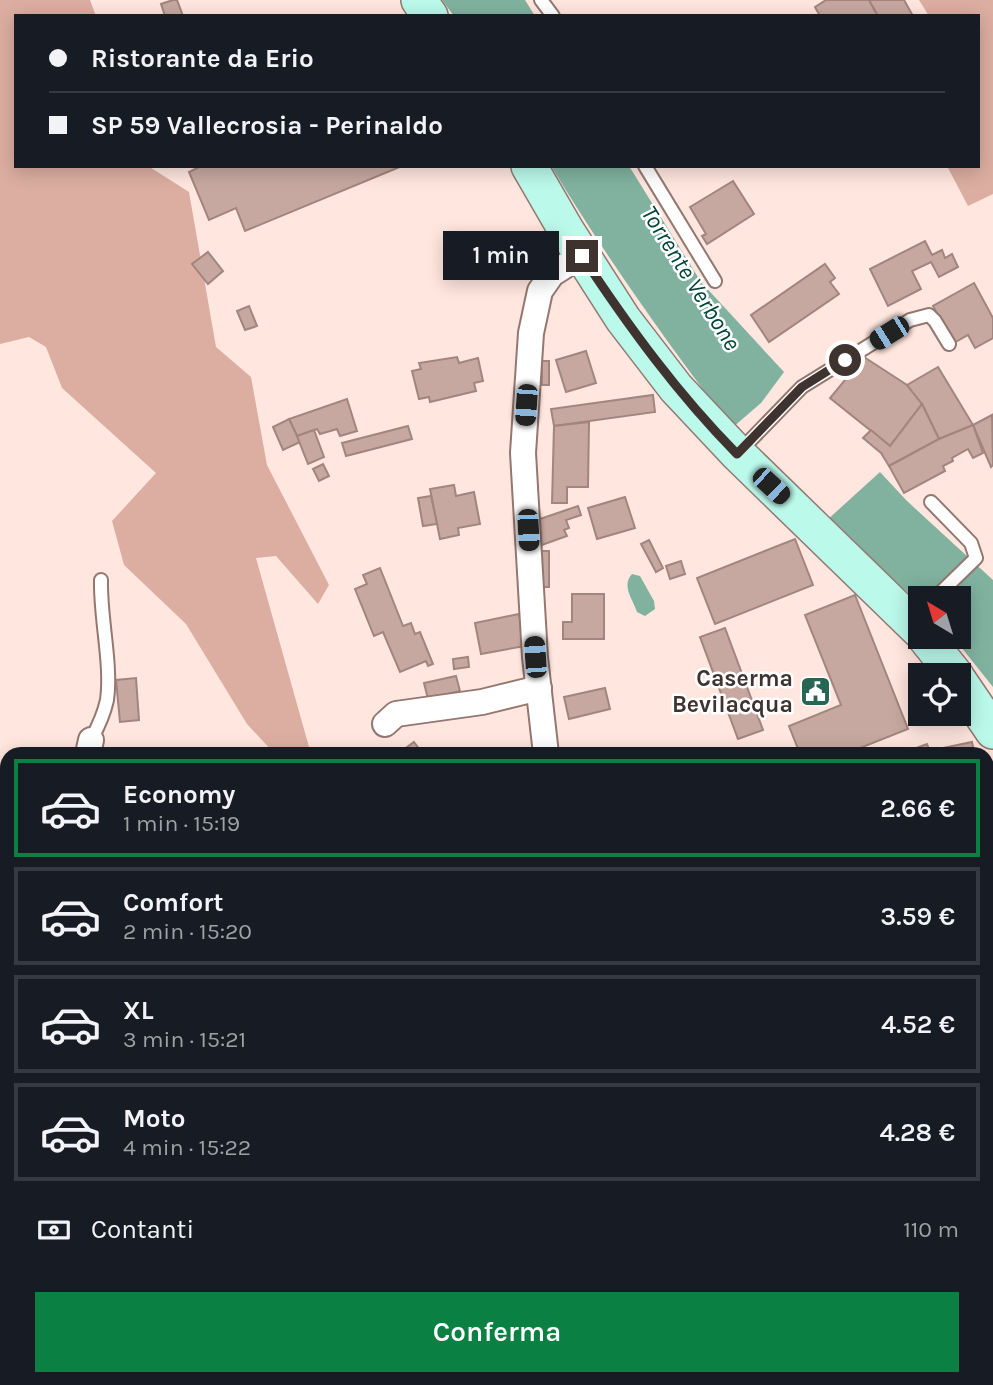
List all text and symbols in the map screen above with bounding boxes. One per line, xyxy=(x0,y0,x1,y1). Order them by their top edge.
text: Ristorante da Erio xyxy=(91,43,314,74)
text: SP 59 Vallecrosia - Perinaldo xyxy=(91,110,443,141)
water label: Torrente Verbone xyxy=(635,201,747,355)
callout: 1 min xyxy=(442,232,558,280)
route end xyxy=(566,240,598,272)
text: 1 min xyxy=(472,242,530,269)
car xyxy=(866,313,913,353)
route start xyxy=(829,344,861,376)
car xyxy=(515,383,538,427)
car xyxy=(749,464,794,508)
car xyxy=(517,508,540,552)
north arrow xyxy=(908,586,971,649)
map controls xyxy=(908,586,971,726)
car xyxy=(524,635,547,679)
button: locate xyxy=(908,663,971,726)
place label: Caserma Bevilacqua xyxy=(672,665,793,718)
public building icon: Caserma Bevilacqua xyxy=(799,674,833,708)
icon: car xyxy=(39,777,102,840)
text: Economy xyxy=(123,779,235,810)
text: 2.66 € xyxy=(880,793,955,824)
text: 1 min · 15:19 xyxy=(123,810,240,837)
icon: car xyxy=(39,885,102,948)
text: Comfort xyxy=(123,887,224,918)
text: 3.59 € xyxy=(880,901,955,932)
text: 2 min · 15:20 xyxy=(123,918,252,945)
icon: car xyxy=(39,993,102,1056)
text: XL xyxy=(123,995,154,1026)
text: 4.52 € xyxy=(881,1009,955,1040)
text: 3 min · 15:21 xyxy=(123,1026,246,1053)
icon: car xyxy=(39,1101,102,1164)
text: Moto xyxy=(123,1103,185,1134)
text: 4.28 € xyxy=(880,1117,955,1148)
text: 4 min · 15:22 xyxy=(123,1134,251,1161)
icon: cash xyxy=(35,1211,73,1249)
text: Contanti xyxy=(91,1214,194,1245)
text: 110 m xyxy=(903,1216,959,1243)
button: Conferma xyxy=(35,1292,959,1372)

